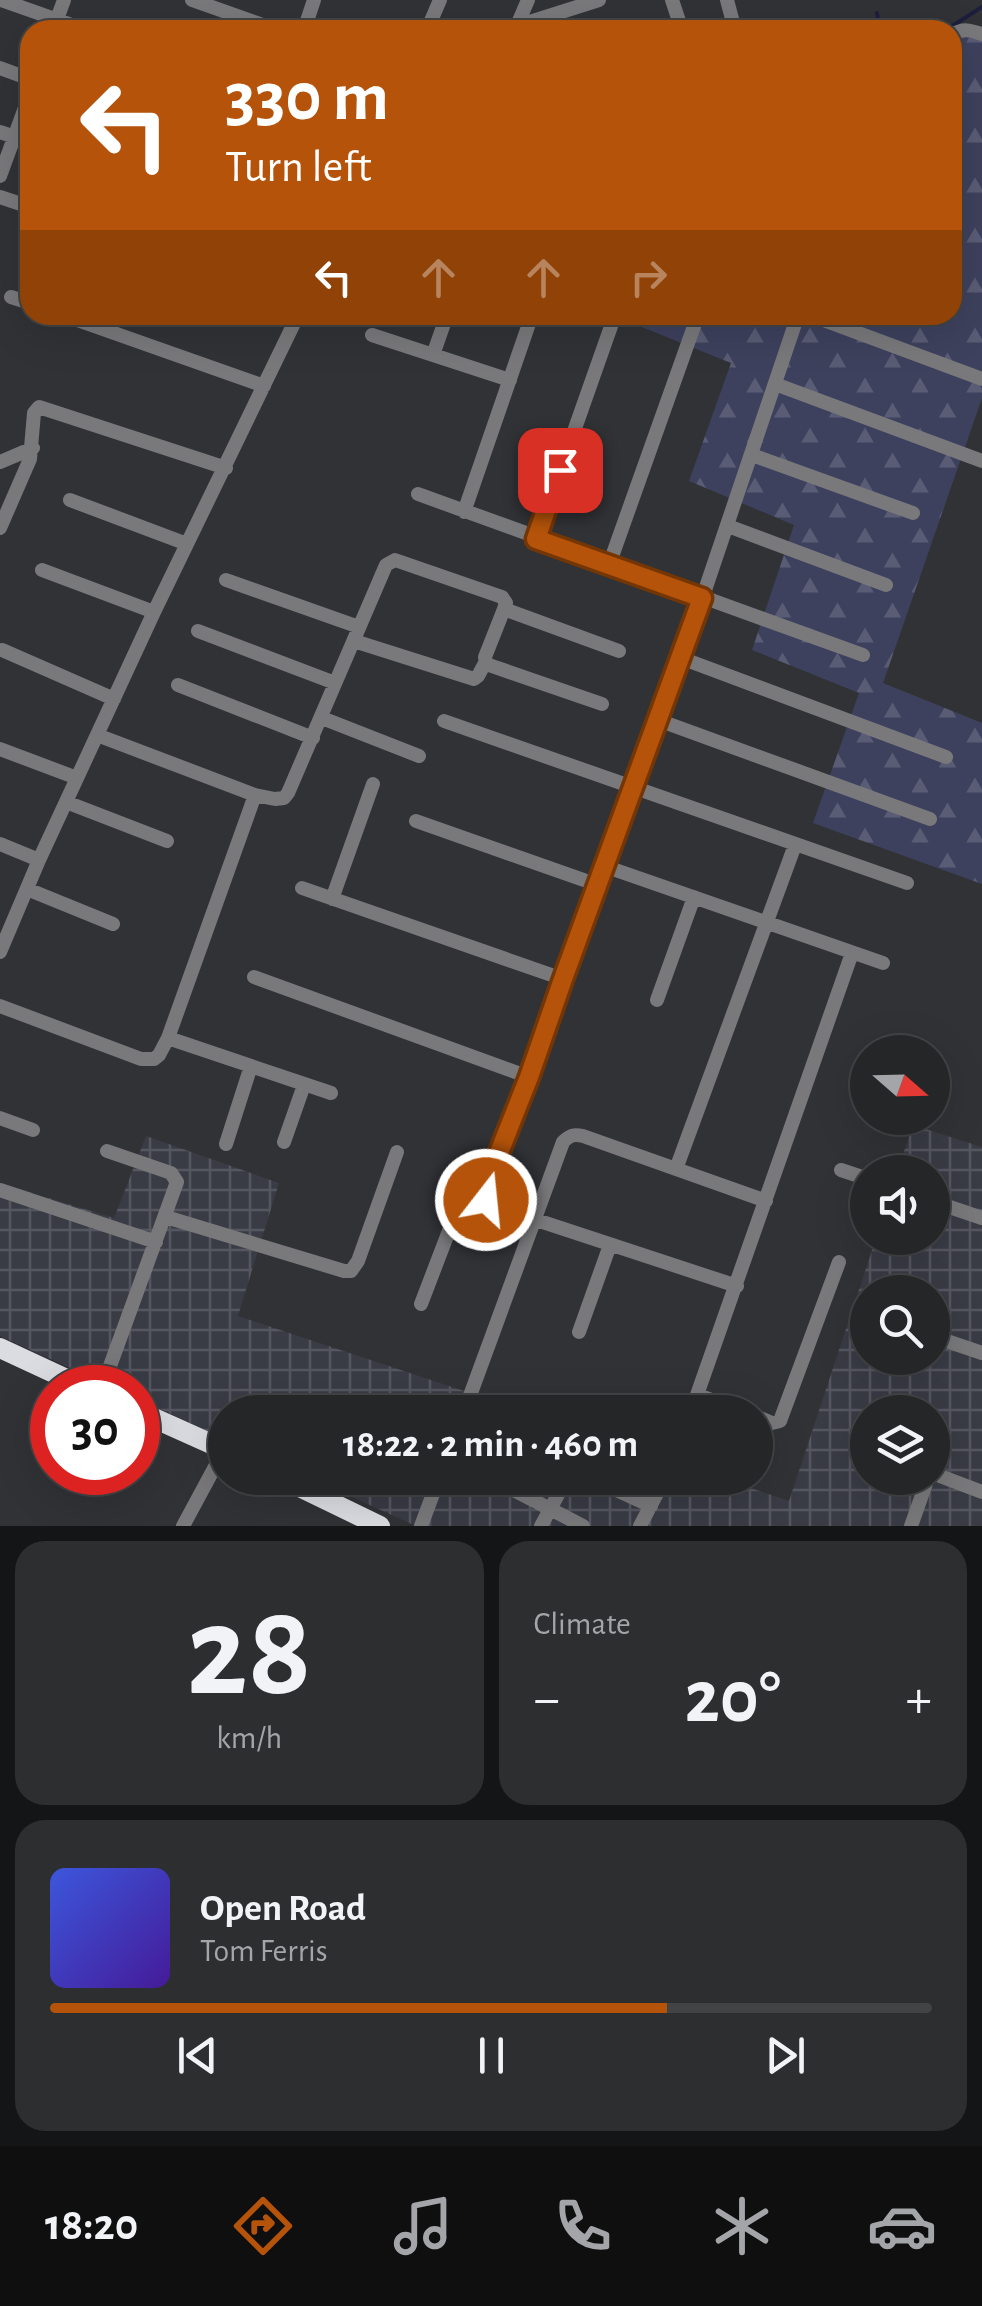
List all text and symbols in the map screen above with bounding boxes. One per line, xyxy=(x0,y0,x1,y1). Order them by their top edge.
icon: left xyxy=(60,60,190,190)
text: 330 m xyxy=(225,63,389,133)
text: Turn left xyxy=(225,145,372,190)
icon: left xyxy=(306,250,361,305)
icon: ahead xyxy=(411,250,466,305)
icon: ahead xyxy=(516,250,571,305)
icon: right xyxy=(621,250,676,305)
pin xyxy=(518,428,603,513)
icon: arrive xyxy=(533,443,588,498)
north arrow xyxy=(850,1035,950,1135)
map controls xyxy=(850,1035,950,1495)
position arrow xyxy=(434,1148,538,1252)
button: sound xyxy=(850,1155,950,1255)
button: search xyxy=(850,1275,950,1375)
speed limit sign: 30 xyxy=(30,1365,160,1495)
button: layers xyxy=(850,1395,950,1495)
text: 18:22 · 2 min · 460 m xyxy=(343,1426,638,1464)
text: 28 xyxy=(187,1589,312,1719)
text: Climate xyxy=(534,1608,631,1640)
text: 20° xyxy=(685,1661,781,1736)
text: − xyxy=(534,1672,560,1727)
text: + xyxy=(906,1672,932,1727)
text: km/h xyxy=(216,1722,282,1754)
text: Open Road xyxy=(200,1890,366,1928)
text: Tom Ferris xyxy=(200,1935,328,1967)
icon: previous xyxy=(170,2028,225,2083)
icon: pause xyxy=(464,2028,519,2083)
icon: next xyxy=(758,2028,813,2083)
icon: directions xyxy=(228,2191,298,2261)
icon: music xyxy=(388,2191,458,2261)
icon: phone xyxy=(548,2191,618,2261)
icon: climate xyxy=(707,2191,777,2261)
icon: car xyxy=(867,2191,937,2261)
text: 18:20 xyxy=(45,2203,138,2248)

